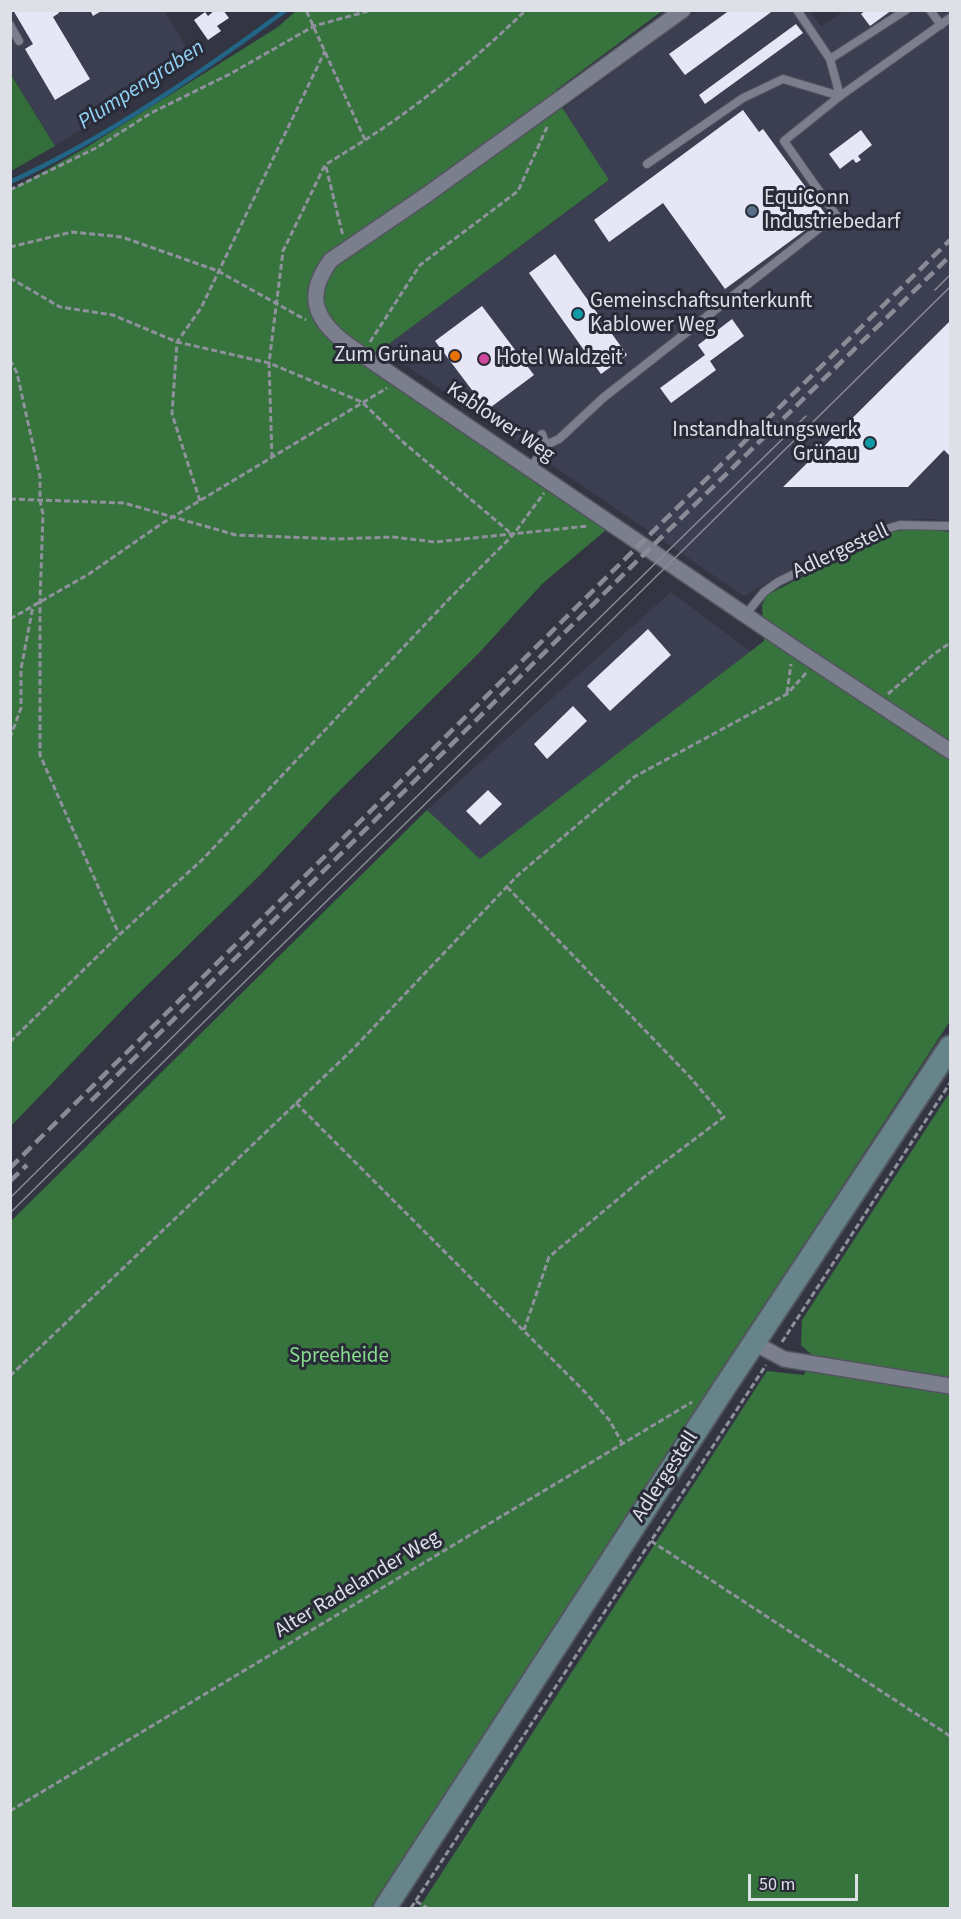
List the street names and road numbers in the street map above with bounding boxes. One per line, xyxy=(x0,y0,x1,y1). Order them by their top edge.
street label: Kablower Weg xyxy=(441,378,559,468)
street label: Adlergestell xyxy=(789,519,893,585)
street label: Adlergestell xyxy=(627,1427,705,1527)
street label: Alter Radelander Weg xyxy=(271,1526,445,1644)

